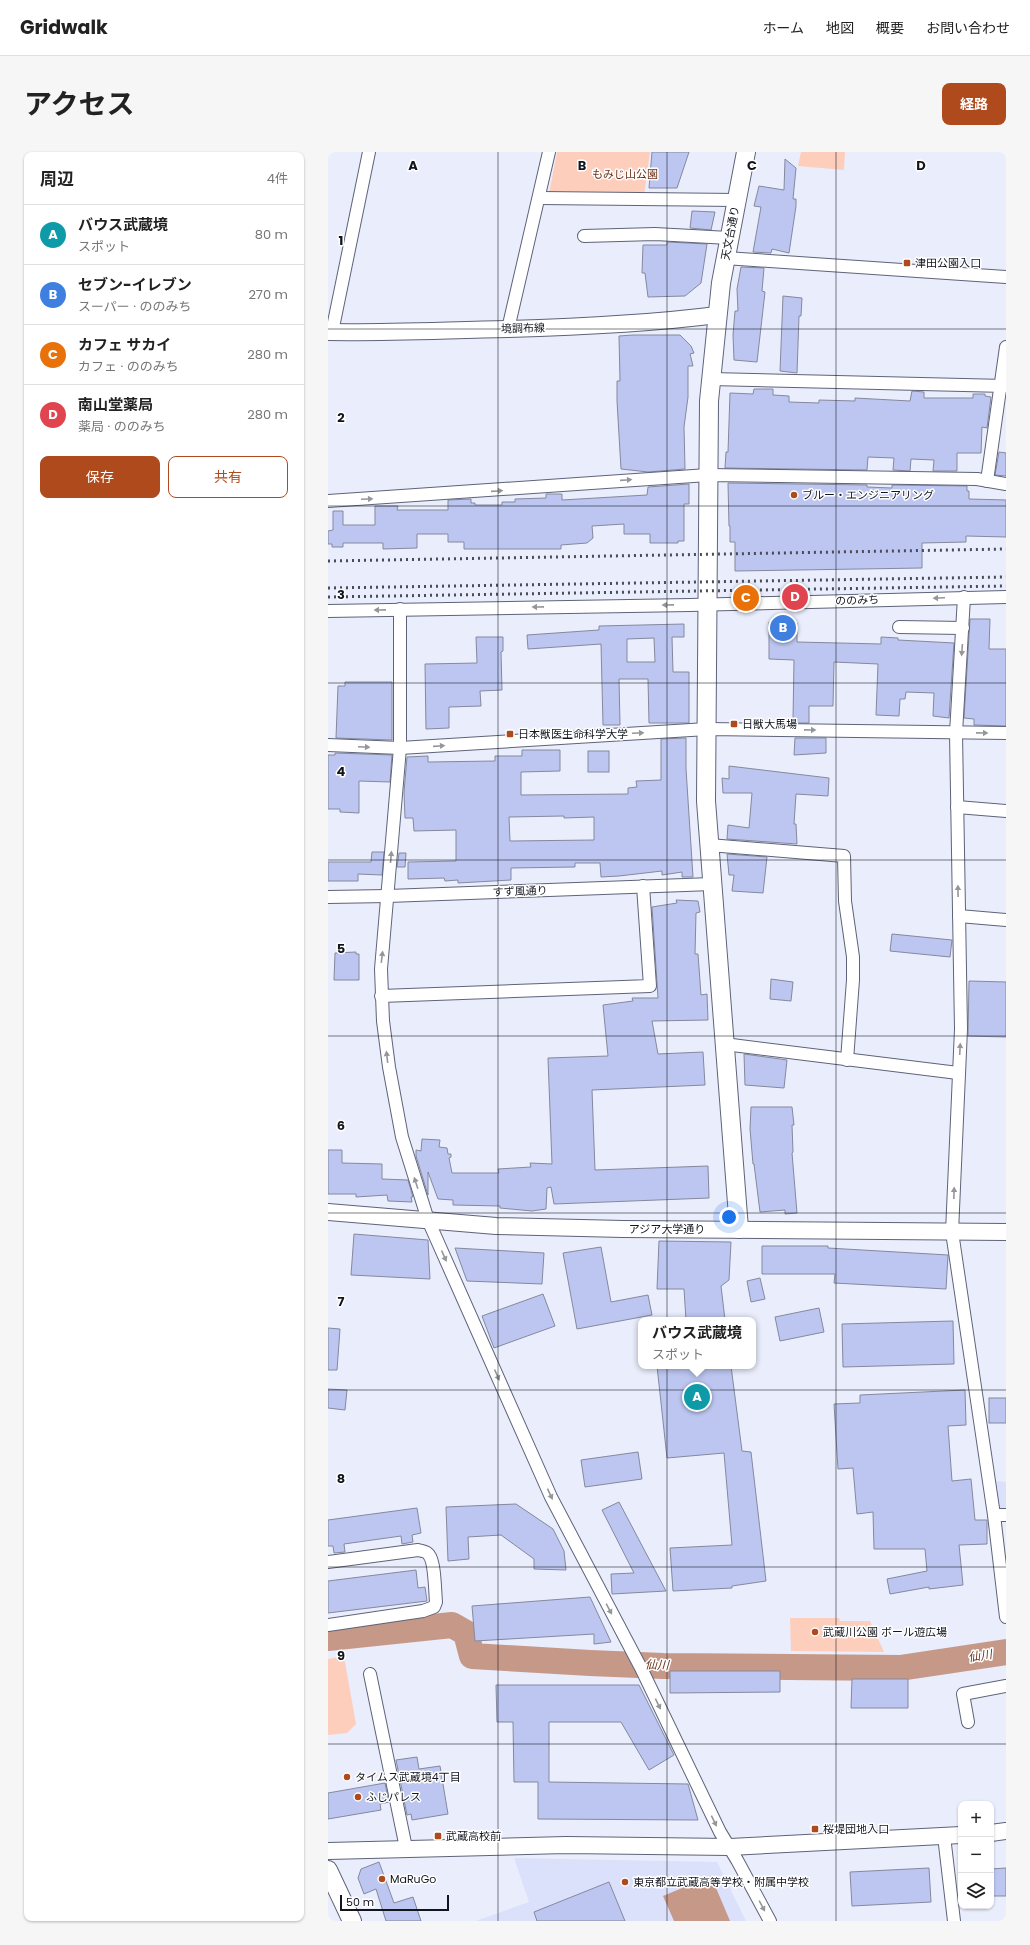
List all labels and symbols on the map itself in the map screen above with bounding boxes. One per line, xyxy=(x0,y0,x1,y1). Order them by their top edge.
text: A xyxy=(408,156,418,175)
text: B xyxy=(578,156,587,175)
text: C xyxy=(747,156,757,175)
text: D xyxy=(916,156,926,175)
park label: もみじ山公園 xyxy=(592,166,658,182)
street label: 天文台通り xyxy=(717,204,743,262)
text: 1 xyxy=(339,231,343,250)
place label: 津田公園入口 xyxy=(915,255,981,271)
marker: 津田公園入口 xyxy=(902,258,912,268)
street label: 境調布線 xyxy=(501,320,545,336)
text: 2 xyxy=(337,408,345,427)
one-way arrow xyxy=(620,477,632,484)
one-way arrow xyxy=(491,487,503,494)
place label: ブルー・エンジニアリング xyxy=(802,487,934,503)
marker: ブルー・エンジニアリング xyxy=(789,490,799,500)
one-way arrow xyxy=(361,495,373,502)
pin: D xyxy=(782,582,808,612)
pin: C xyxy=(733,583,759,613)
text: 3 xyxy=(337,585,345,604)
street label: ののみち xyxy=(835,591,879,609)
one-way arrow xyxy=(932,595,945,601)
one-way arrow xyxy=(661,602,674,608)
one-way arrow xyxy=(531,604,544,610)
one-way arrow xyxy=(373,607,386,613)
pin: B xyxy=(770,613,796,643)
one-way arrow xyxy=(959,644,966,656)
place label: 日獣大馬場 xyxy=(742,716,797,732)
marker: 日獣大馬場 xyxy=(729,719,739,729)
place label: 日本獣医生命科学大学 xyxy=(518,726,628,742)
one-way arrow xyxy=(804,727,817,733)
marker: 日本獣医生命科学大学 xyxy=(505,729,515,739)
one-way arrow xyxy=(632,729,644,736)
one-way arrow xyxy=(976,730,989,736)
one-way arrow xyxy=(433,742,445,749)
one-way arrow xyxy=(358,743,370,750)
text: 4 xyxy=(337,762,346,781)
one-way arrow xyxy=(388,851,395,863)
street label: すず風通り xyxy=(492,882,548,900)
one-way arrow xyxy=(955,885,962,897)
text: 5 xyxy=(337,939,345,958)
one-way arrow xyxy=(379,951,385,963)
one-way arrow xyxy=(956,1043,963,1055)
one-way arrow xyxy=(384,1051,390,1063)
text: 6 xyxy=(337,1116,345,1135)
one-way arrow xyxy=(413,1177,419,1189)
one-way arrow xyxy=(951,1186,957,1199)
your location xyxy=(719,1207,739,1227)
street label: アジア大学通り xyxy=(629,1221,705,1237)
one-way arrow xyxy=(441,1250,447,1262)
text: 7 xyxy=(338,1292,345,1311)
one-way arrow xyxy=(494,1369,500,1381)
pin: A xyxy=(684,1382,710,1412)
text: 8 xyxy=(337,1469,345,1488)
one-way arrow xyxy=(547,1488,553,1499)
one-way arrow xyxy=(606,1604,612,1615)
place label: 武蔵川公園 ボール遊広場 xyxy=(823,1624,947,1640)
marker: 武蔵川公園 ボール遊広場 xyxy=(810,1627,820,1637)
water label: 仙川 xyxy=(967,1645,995,1666)
text: 9 xyxy=(337,1646,345,1665)
water label: 仙川 xyxy=(645,1656,671,1673)
one-way arrow xyxy=(655,1698,661,1709)
place label: タイムス武蔵境4丁目 xyxy=(355,1769,461,1785)
marker: タイムス武蔵境4丁目 xyxy=(342,1772,352,1782)
place label: ふじパレス xyxy=(366,1789,421,1805)
marker: ふじパレス xyxy=(353,1792,363,1802)
one-way arrow xyxy=(711,1815,717,1826)
place label: 桜堤団地入口 xyxy=(823,1821,889,1837)
marker: 桜堤団地入口 xyxy=(810,1824,820,1834)
place label: 武蔵高校前 xyxy=(446,1828,501,1844)
marker: 武蔵高校前 xyxy=(433,1831,443,1841)
place label: MaRuGo xyxy=(390,1871,436,1887)
marker: MaRuGo xyxy=(377,1874,387,1884)
place label: 東京都立武蔵高等学校・附属中学校 xyxy=(633,1874,809,1890)
marker: 東京都立武蔵高等学校・附属中学校 xyxy=(620,1877,630,1887)
scale bar xyxy=(340,1893,449,1912)
one-way arrow xyxy=(759,1900,765,1912)

